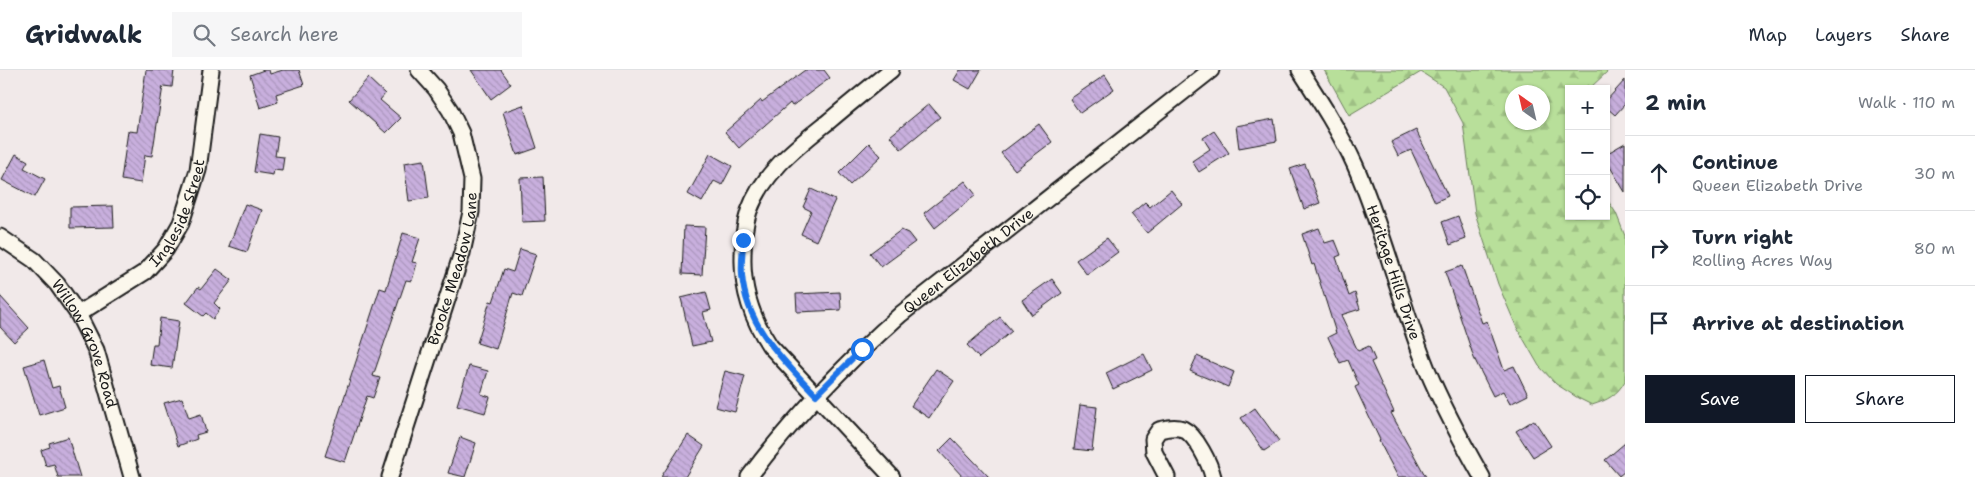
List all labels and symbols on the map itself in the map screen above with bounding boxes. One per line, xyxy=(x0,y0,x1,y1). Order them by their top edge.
north arrow xyxy=(1505,85,1550,130)
street label: Ingleside Street xyxy=(145,158,209,271)
street label: Brooke Meadow Lane xyxy=(423,192,482,348)
street label: Heritage Hills Drive xyxy=(1362,202,1425,343)
street label: Queen Elizabeth Drive xyxy=(899,203,1038,318)
route end xyxy=(732,229,755,252)
street label: Willow Grove Road xyxy=(47,276,122,411)
route start xyxy=(851,338,874,361)

